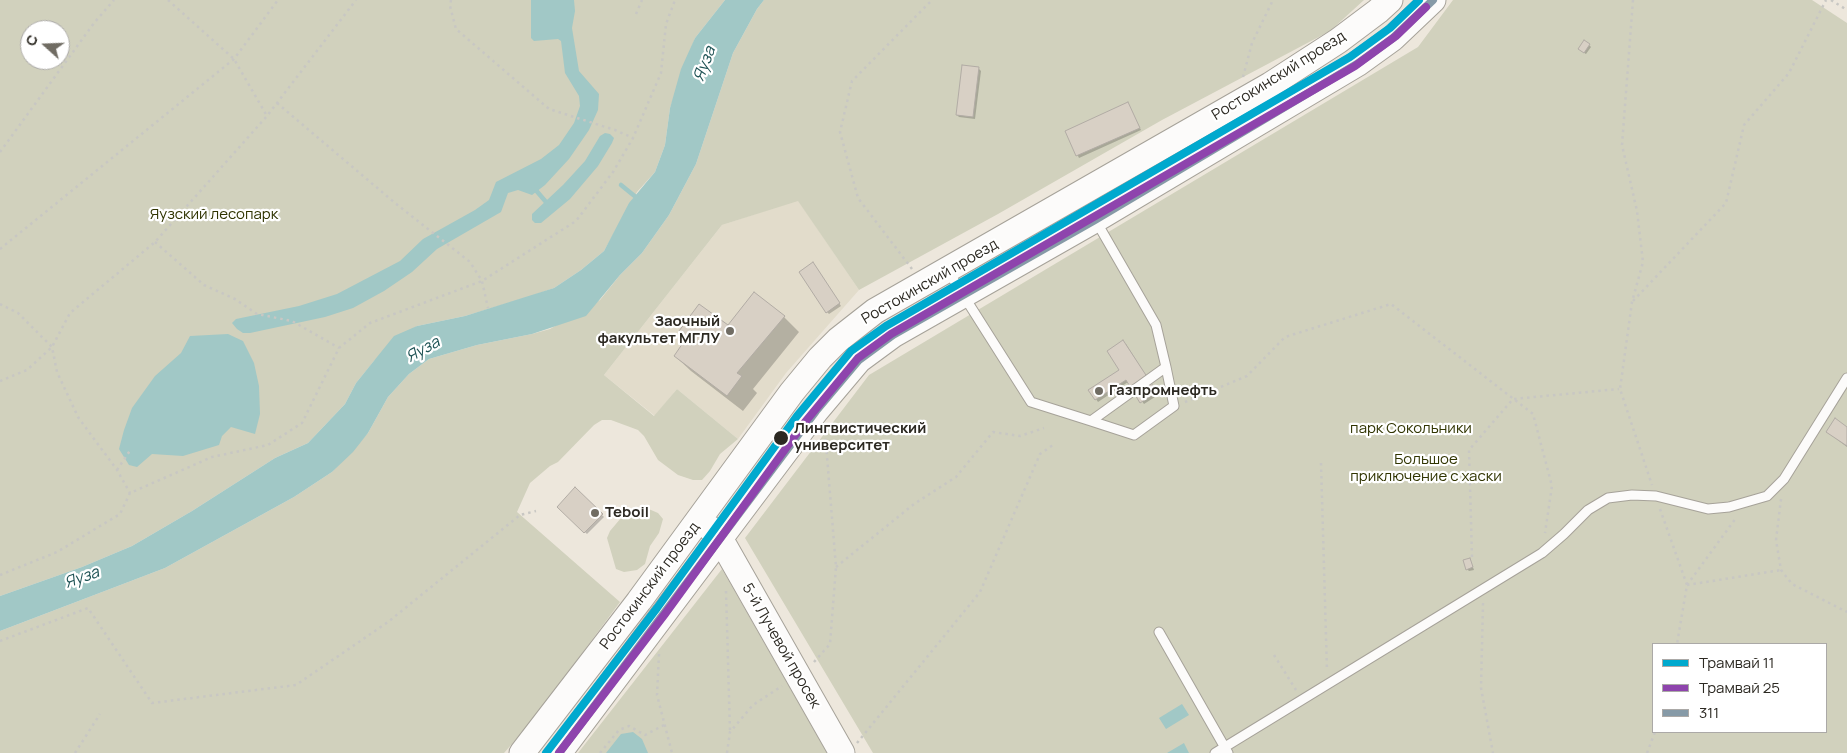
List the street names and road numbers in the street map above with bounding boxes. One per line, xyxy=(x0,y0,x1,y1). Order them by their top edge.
street label: Ростокинский проезд xyxy=(1209,27,1349,125)
street label: Ростокинский проезд xyxy=(859,236,1001,328)
street label: Ростокинский проезд xyxy=(596,519,704,653)
street label: 5-й Лучевой просек xyxy=(738,580,824,712)

